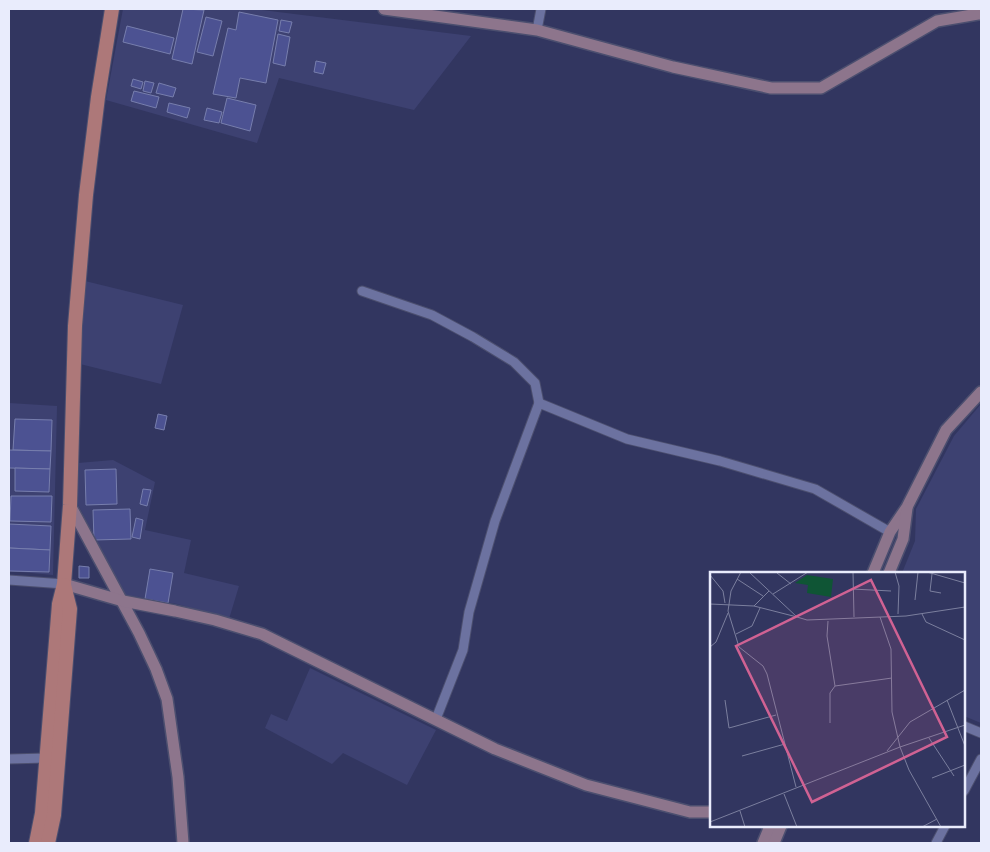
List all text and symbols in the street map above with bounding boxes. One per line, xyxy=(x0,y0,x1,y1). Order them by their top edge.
inset map xyxy=(710,572,965,827)

